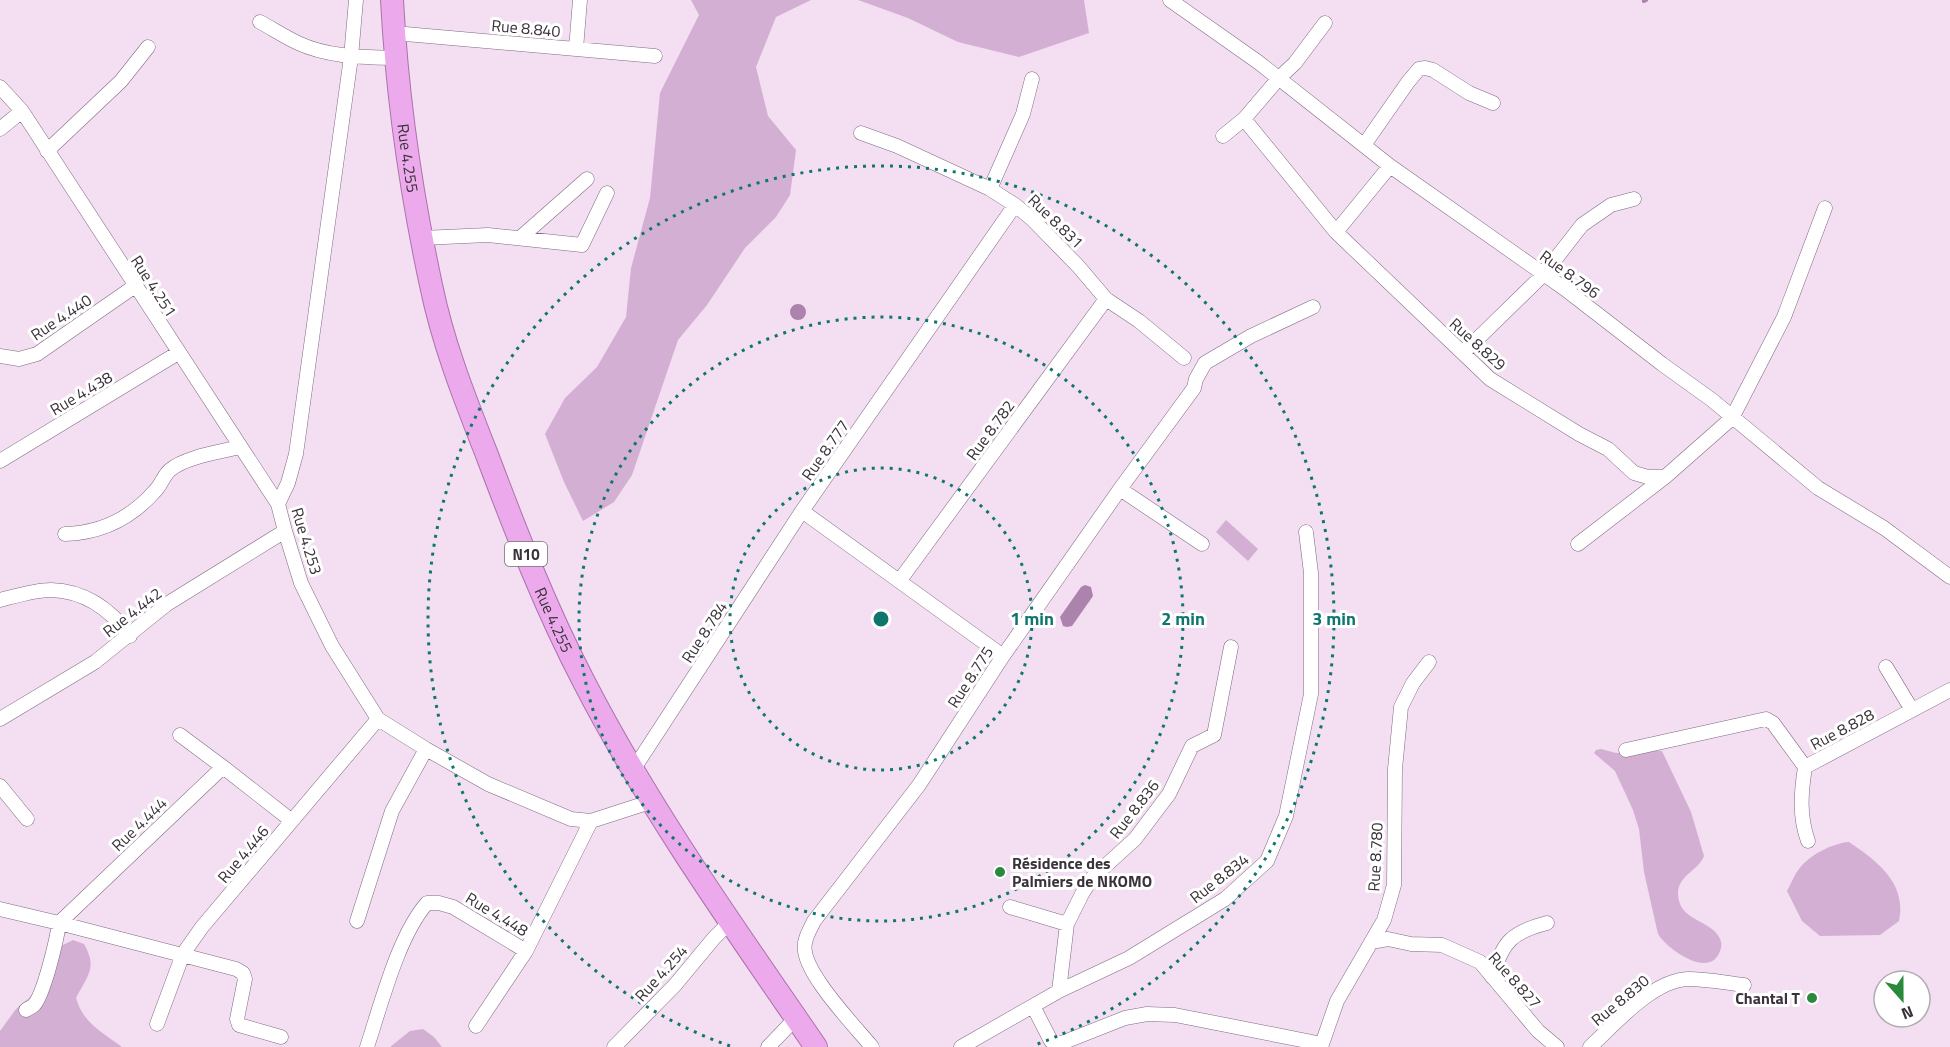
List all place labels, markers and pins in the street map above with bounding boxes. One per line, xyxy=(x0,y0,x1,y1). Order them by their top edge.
centre of rings xyxy=(871,609,891,629)
place label: Résidence des Palmiers de NKOMO xyxy=(1012,851,1152,893)
marker: Résidence des Palmiers de NKOMO xyxy=(993,865,1007,879)
place label: Chantal T xyxy=(1735,986,1801,1010)
marker: Chantal T xyxy=(1805,991,1819,1005)

